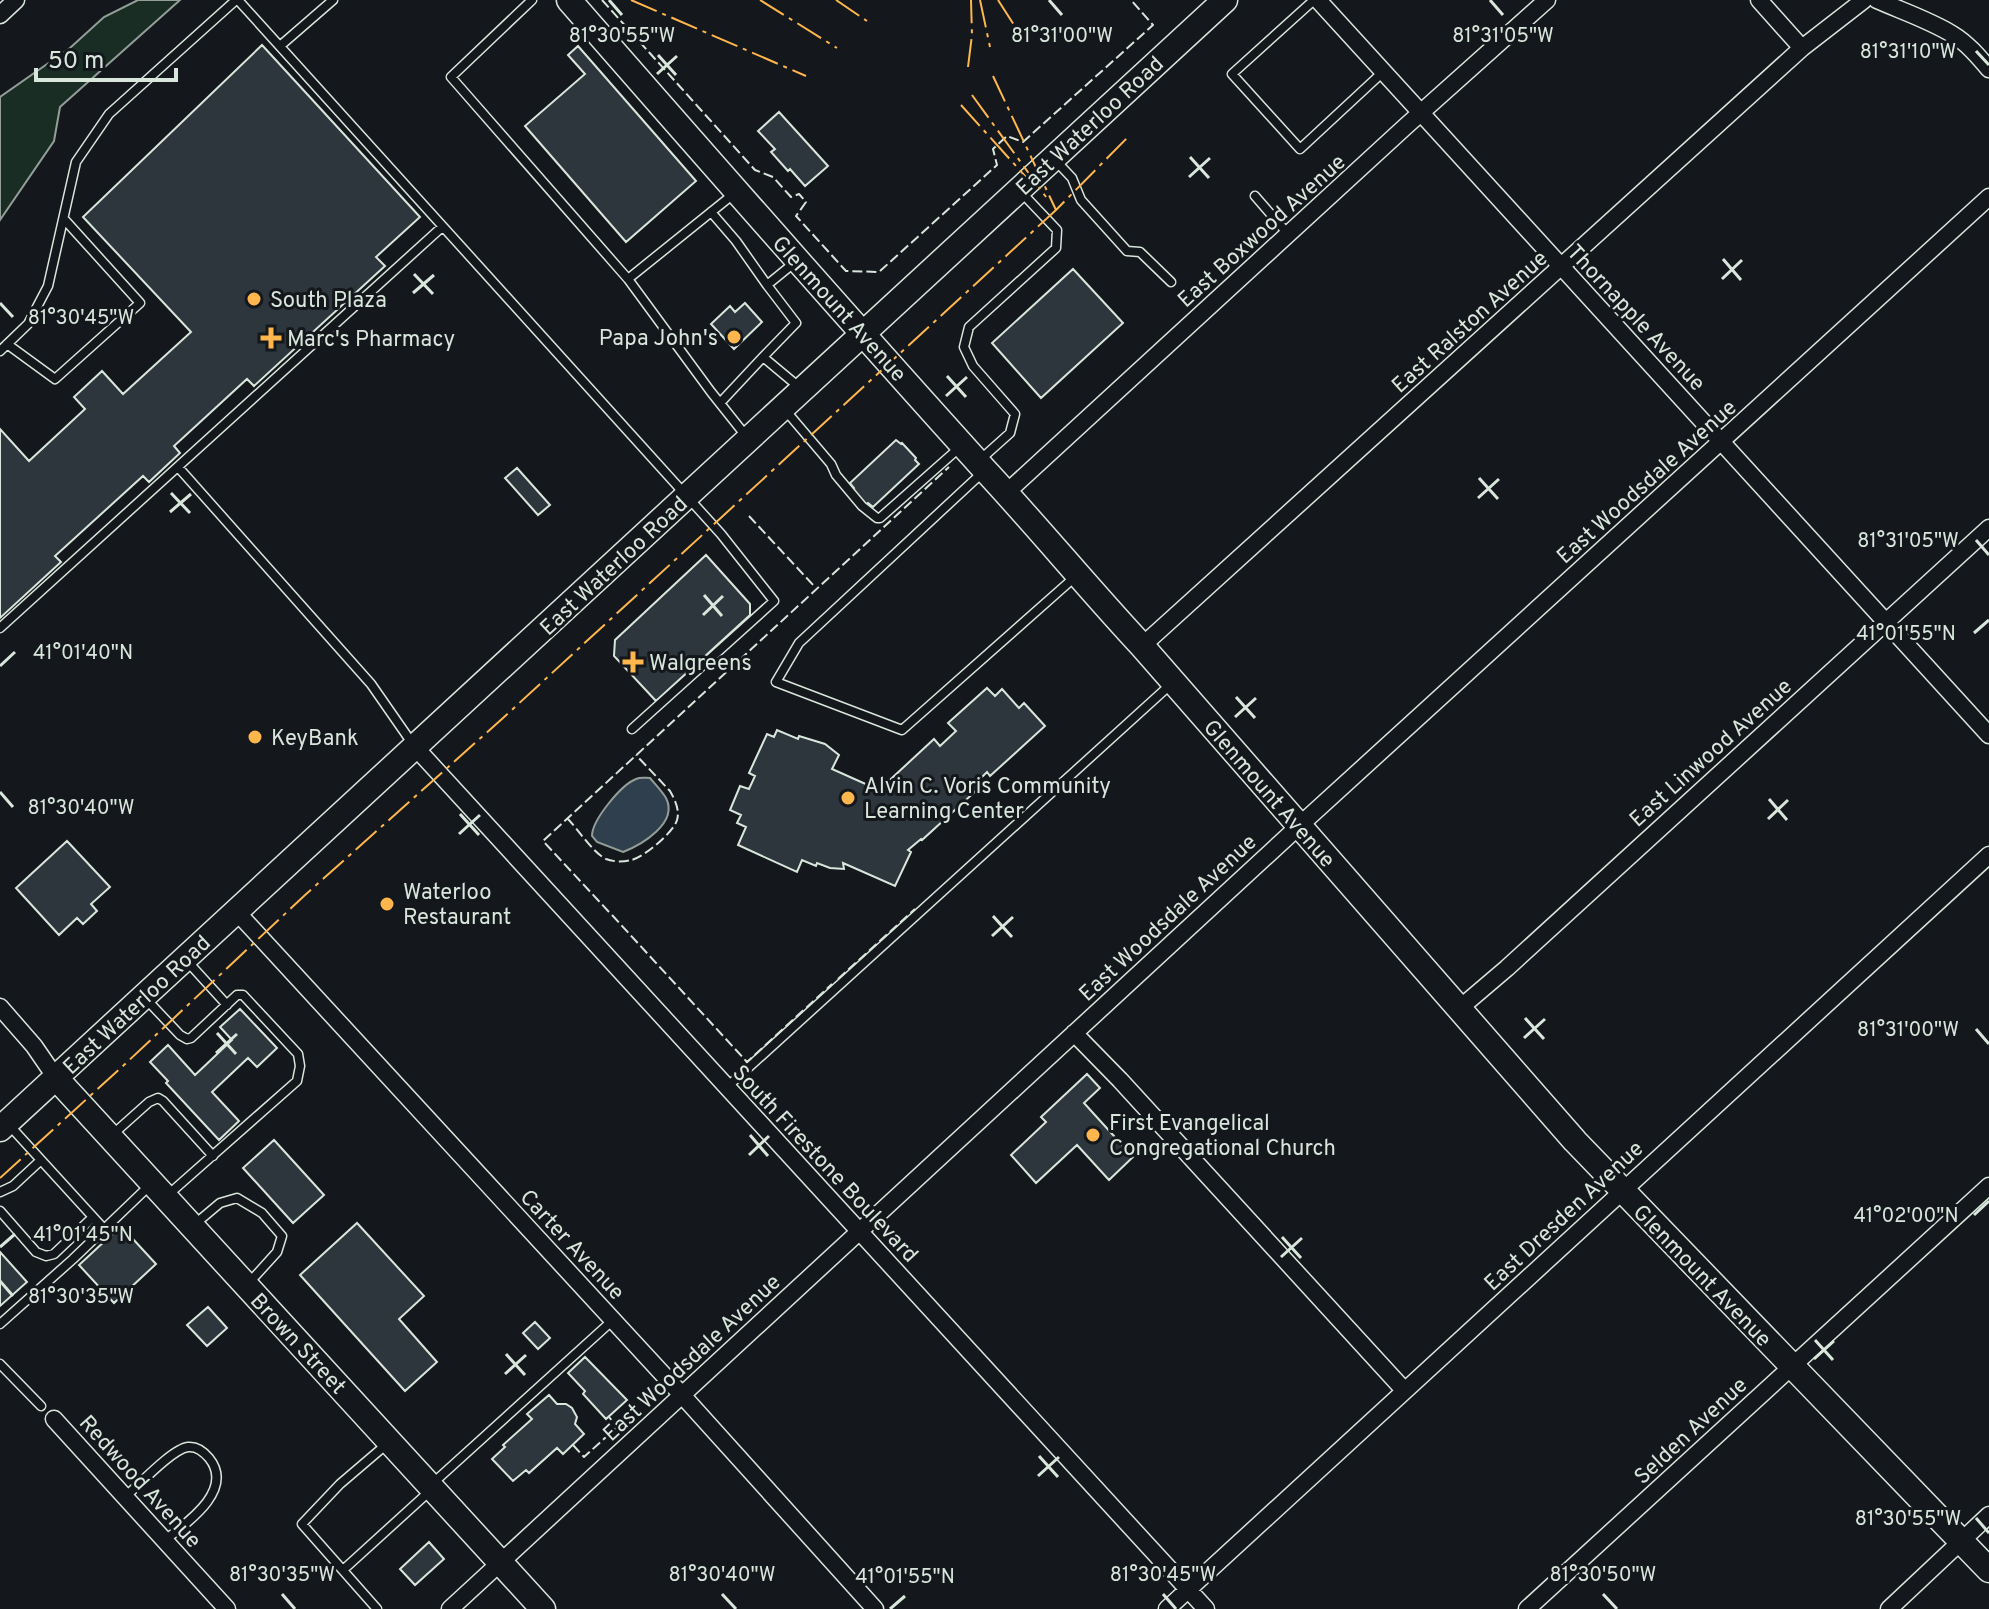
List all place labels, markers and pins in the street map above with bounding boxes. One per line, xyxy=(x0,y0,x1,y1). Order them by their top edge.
place label: South Plaza xyxy=(270,288,387,315)
marker: South Plaza xyxy=(245,290,263,308)
place label: Papa John's xyxy=(599,326,718,353)
place label: Marc's Pharmacy xyxy=(287,327,455,354)
marker: Papa John's xyxy=(725,328,743,346)
marker: Marc's Pharmacy xyxy=(262,329,280,347)
place label: Walgreens xyxy=(649,651,752,678)
marker: Walgreens xyxy=(624,653,642,671)
place label: KeyBank xyxy=(271,726,359,753)
marker: KeyBank xyxy=(246,728,264,746)
place label: Alvin C. Voris Community Learning Center xyxy=(864,774,1111,826)
marker: Alvin C. Voris Community Learning Center xyxy=(839,789,857,807)
place label: Waterloo Restaurant xyxy=(403,880,511,932)
marker: Waterloo Restaurant xyxy=(378,895,396,913)
place label: First Evangelical Congregational Church xyxy=(1109,1111,1336,1163)
marker: First Evangelical Congregational Church xyxy=(1084,1126,1102,1144)

